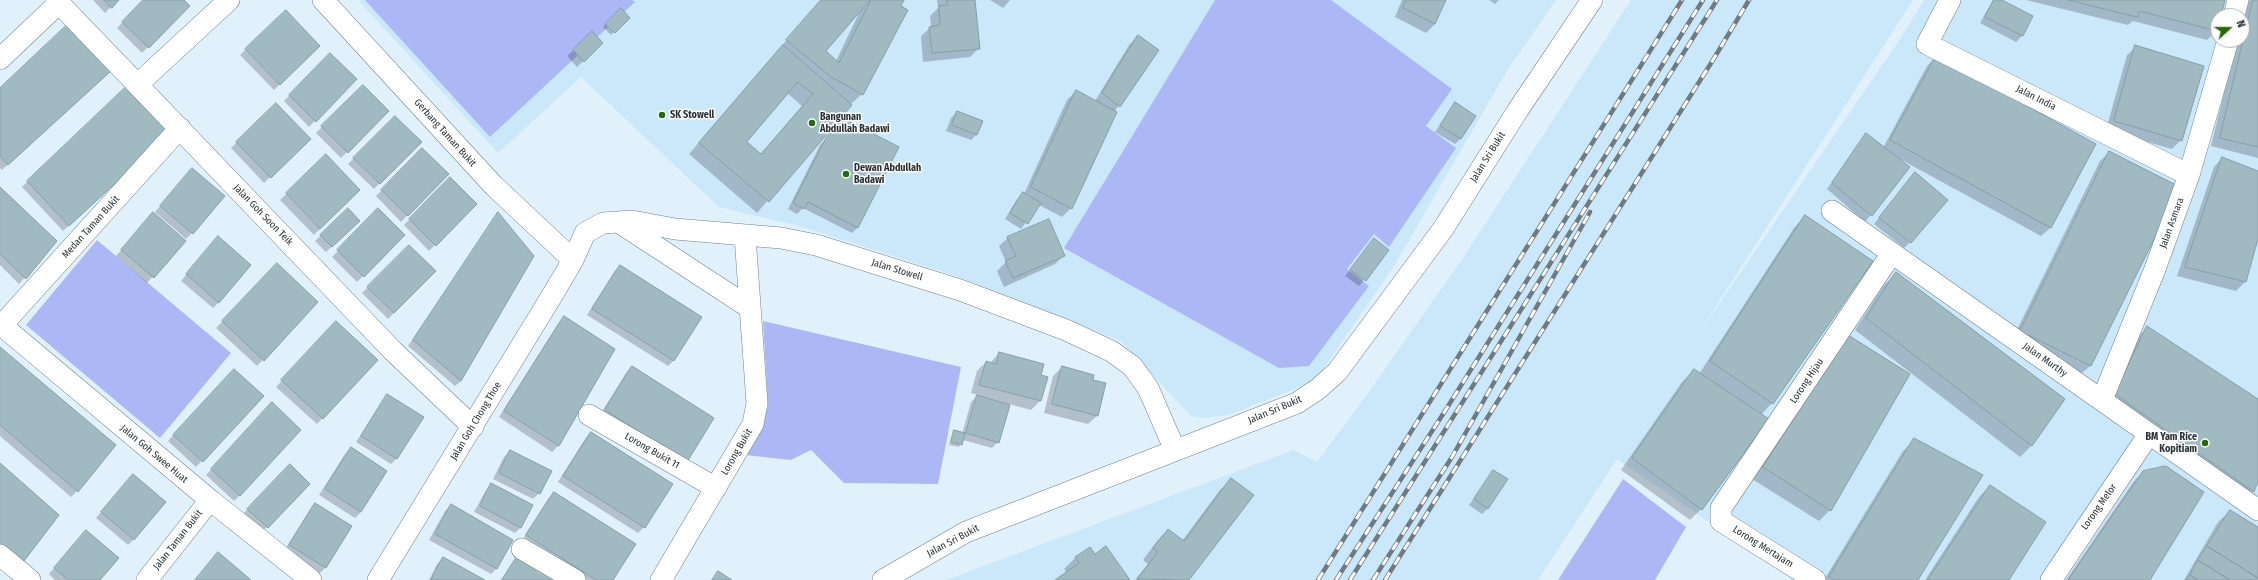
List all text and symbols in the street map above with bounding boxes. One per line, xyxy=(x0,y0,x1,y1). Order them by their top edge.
north arrow xyxy=(2210,8,2250,48)
text: N xyxy=(2233,18,2248,29)
street label: Jalan India xyxy=(2014,83,2058,113)
street label: Gerbang Taman Bukit xyxy=(411,97,479,169)
place label: SK Stowell xyxy=(670,109,714,121)
marker: SK Stowell xyxy=(657,110,667,120)
place label: Bangunan Abdullah Badawi xyxy=(820,111,890,134)
marker: Bangunan Abdullah Badawi xyxy=(807,118,817,128)
street label: Jalan Sri Bukit xyxy=(1468,130,1508,184)
place label: Dewan Abdullah Badawi xyxy=(854,162,921,186)
marker: Dewan Abdullah Badawi xyxy=(841,169,851,179)
street label: Jalan Goh Soon Teik xyxy=(231,182,295,248)
street label: Medan Taman Bukit xyxy=(60,193,122,261)
street label: Jalan Asmara xyxy=(2157,196,2187,250)
street label: Jalan Stowell xyxy=(870,257,924,283)
street label: Jalan Murthy xyxy=(2021,340,2069,380)
street label: Lorong Hijau xyxy=(1788,356,1826,406)
street label: Jalan Goh Chong Thoe xyxy=(448,380,504,462)
street label: Jalan Sri Bukit xyxy=(1246,393,1304,427)
street label: Jalan Goh Swee Huat xyxy=(118,422,190,486)
street label: Lorong Bukit xyxy=(719,427,755,477)
street label: Lorong Bukit 11 xyxy=(622,430,682,472)
place label: BM Yam Rice Kopitiam xyxy=(2145,431,2197,454)
marker: BM Yam Rice Kopitiam xyxy=(2200,438,2210,448)
street label: Lorong Melor xyxy=(2079,482,2119,532)
street label: Jalan Taman Bukit xyxy=(151,508,205,572)
street label: Jalan Sri Bukit xyxy=(925,522,981,560)
street label: Lorong Mertajam xyxy=(1731,524,1795,570)

